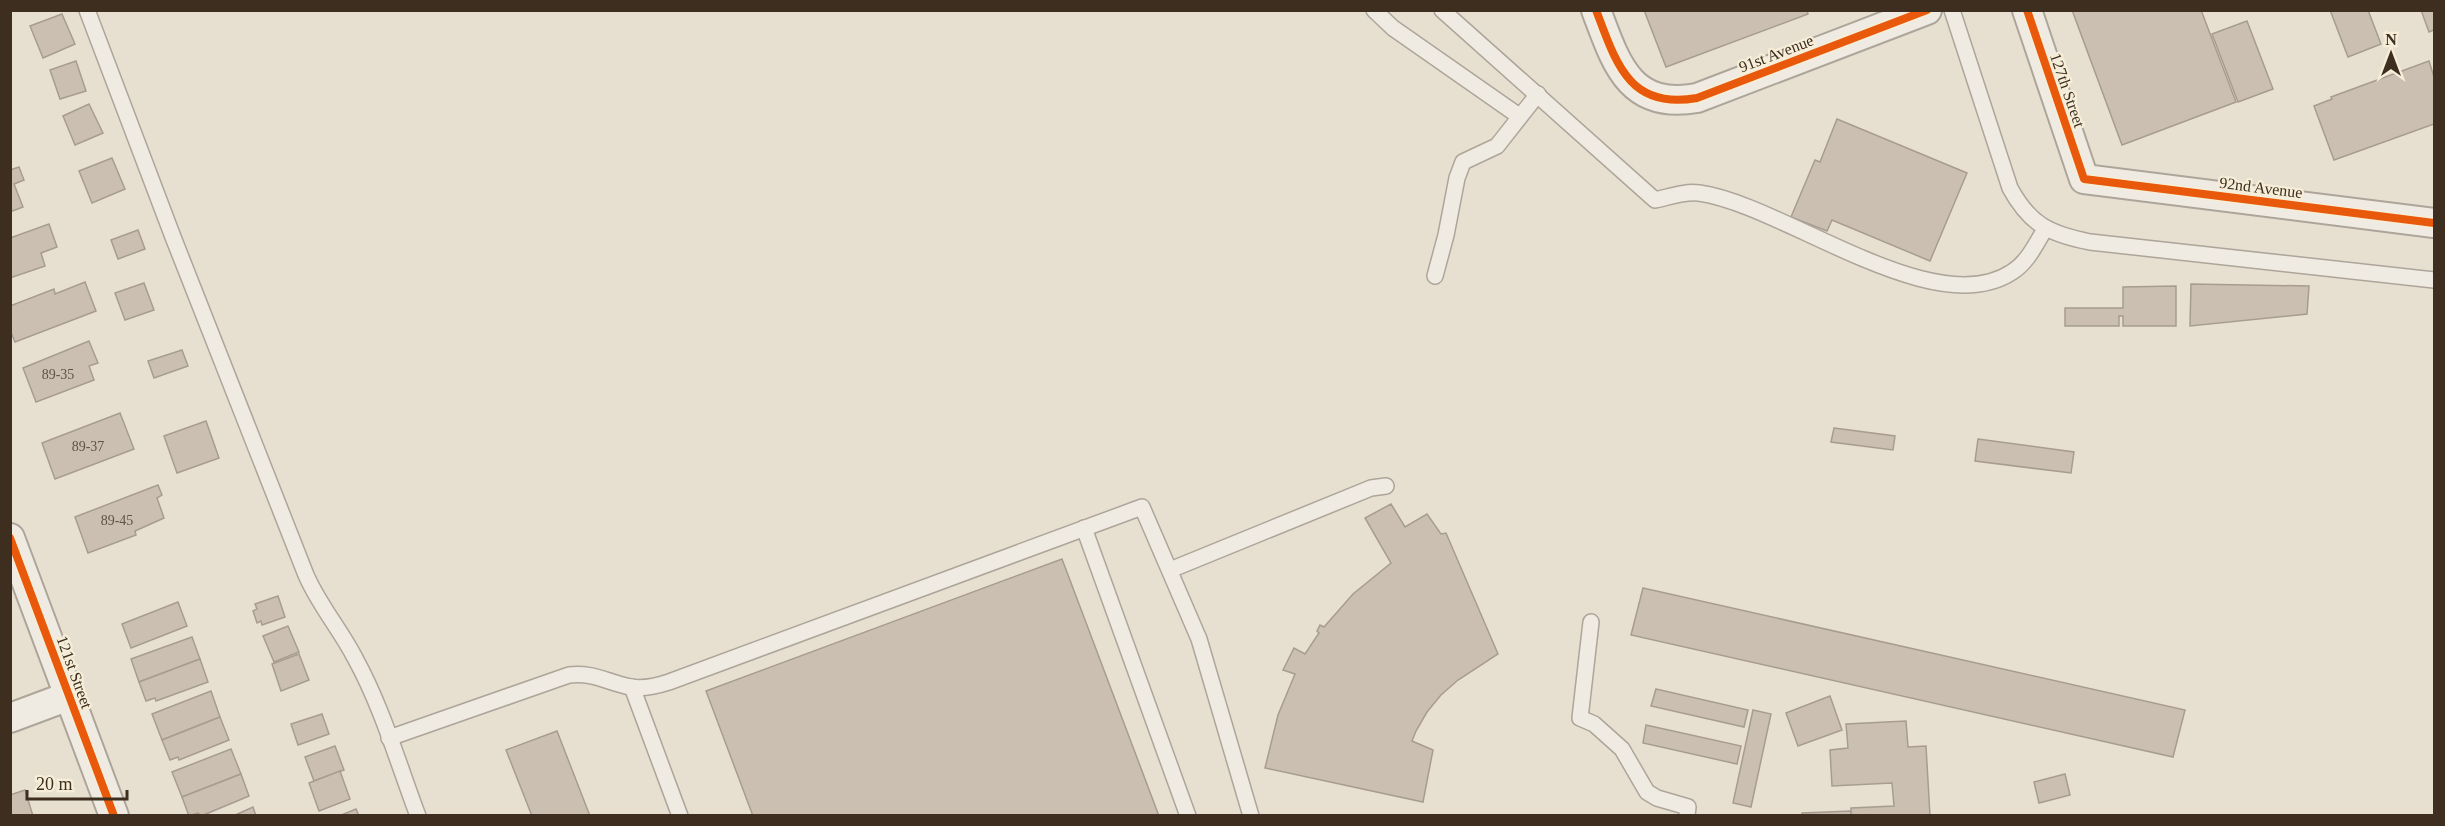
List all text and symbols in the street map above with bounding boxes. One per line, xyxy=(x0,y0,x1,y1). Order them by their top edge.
north arrow xyxy=(2361,24,2421,84)
street label: 91st Avenue xyxy=(1737,31,1816,75)
text: N xyxy=(2385,31,2397,48)
street label: 127th Street xyxy=(2047,51,2088,130)
street label: 92nd Avenue xyxy=(2218,174,2304,201)
house number: 89-35 xyxy=(42,367,74,382)
house number: 89-37 xyxy=(72,439,104,454)
house number: 89-45 xyxy=(101,513,133,528)
street label: 121st Street xyxy=(54,634,96,711)
scale bar xyxy=(27,763,128,801)
text: 20 m xyxy=(36,774,73,794)

